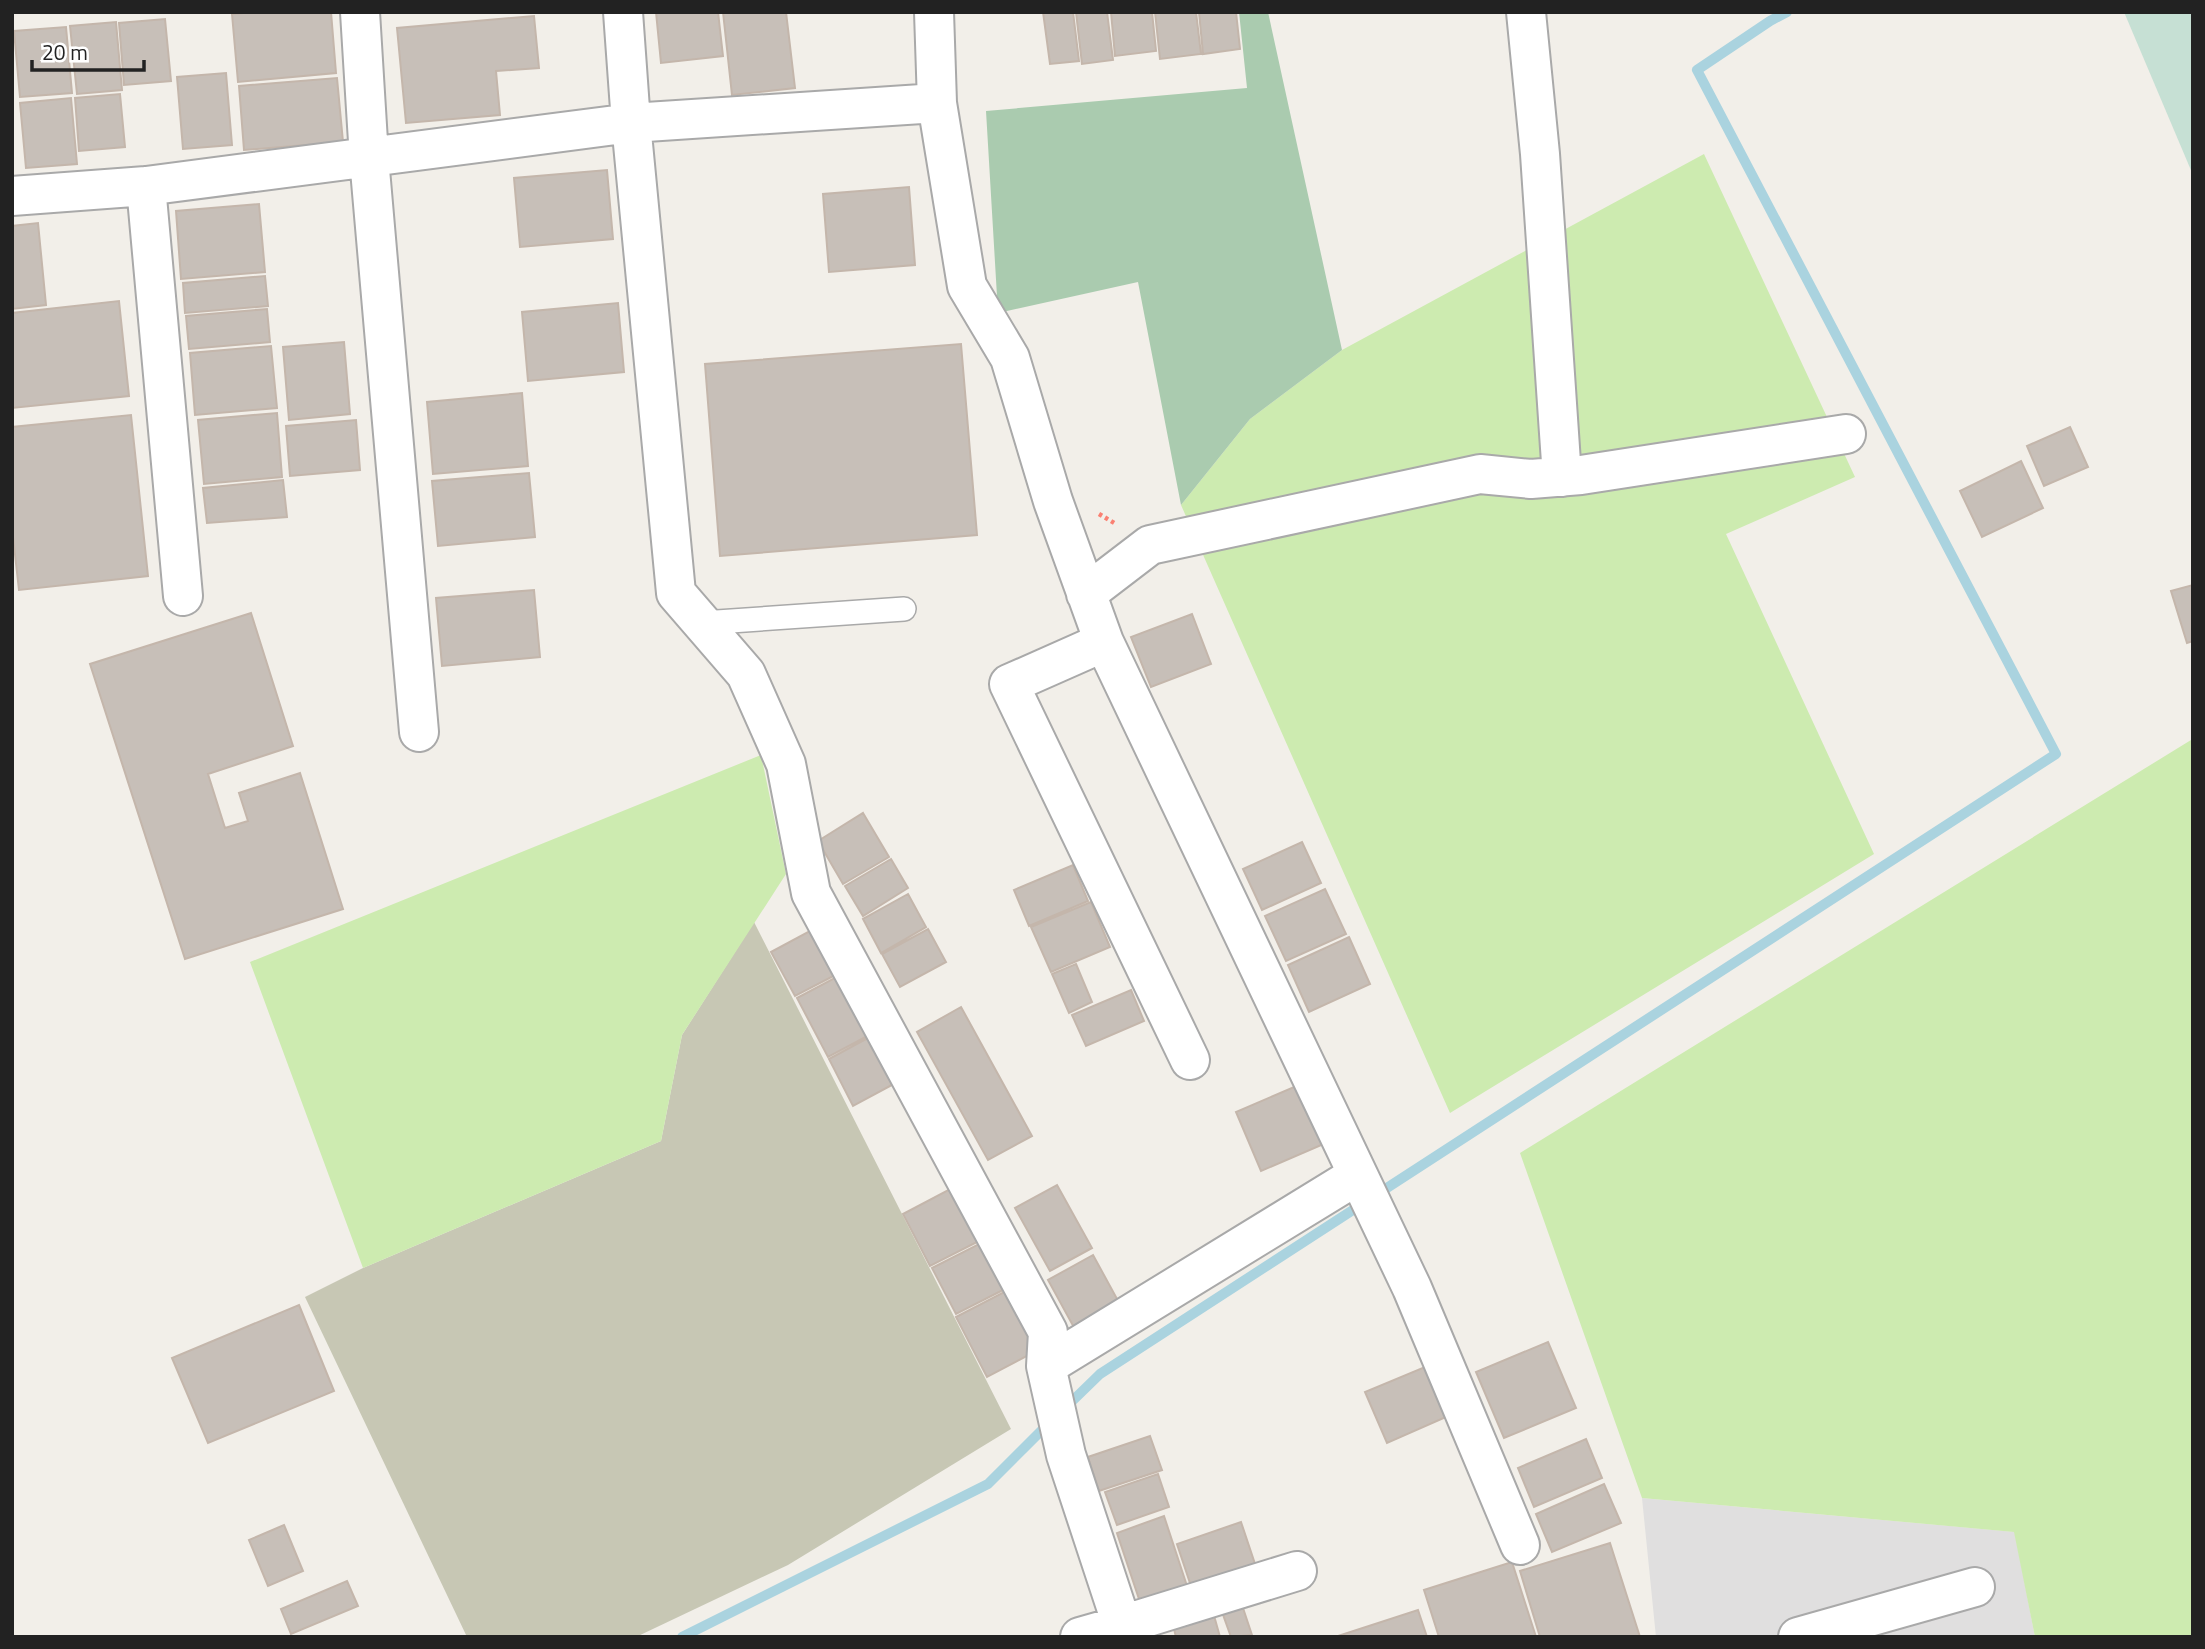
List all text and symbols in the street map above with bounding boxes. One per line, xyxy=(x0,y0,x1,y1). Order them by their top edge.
scale bar xyxy=(32,28,144,72)
text: 20 m xyxy=(42,36,88,68)

